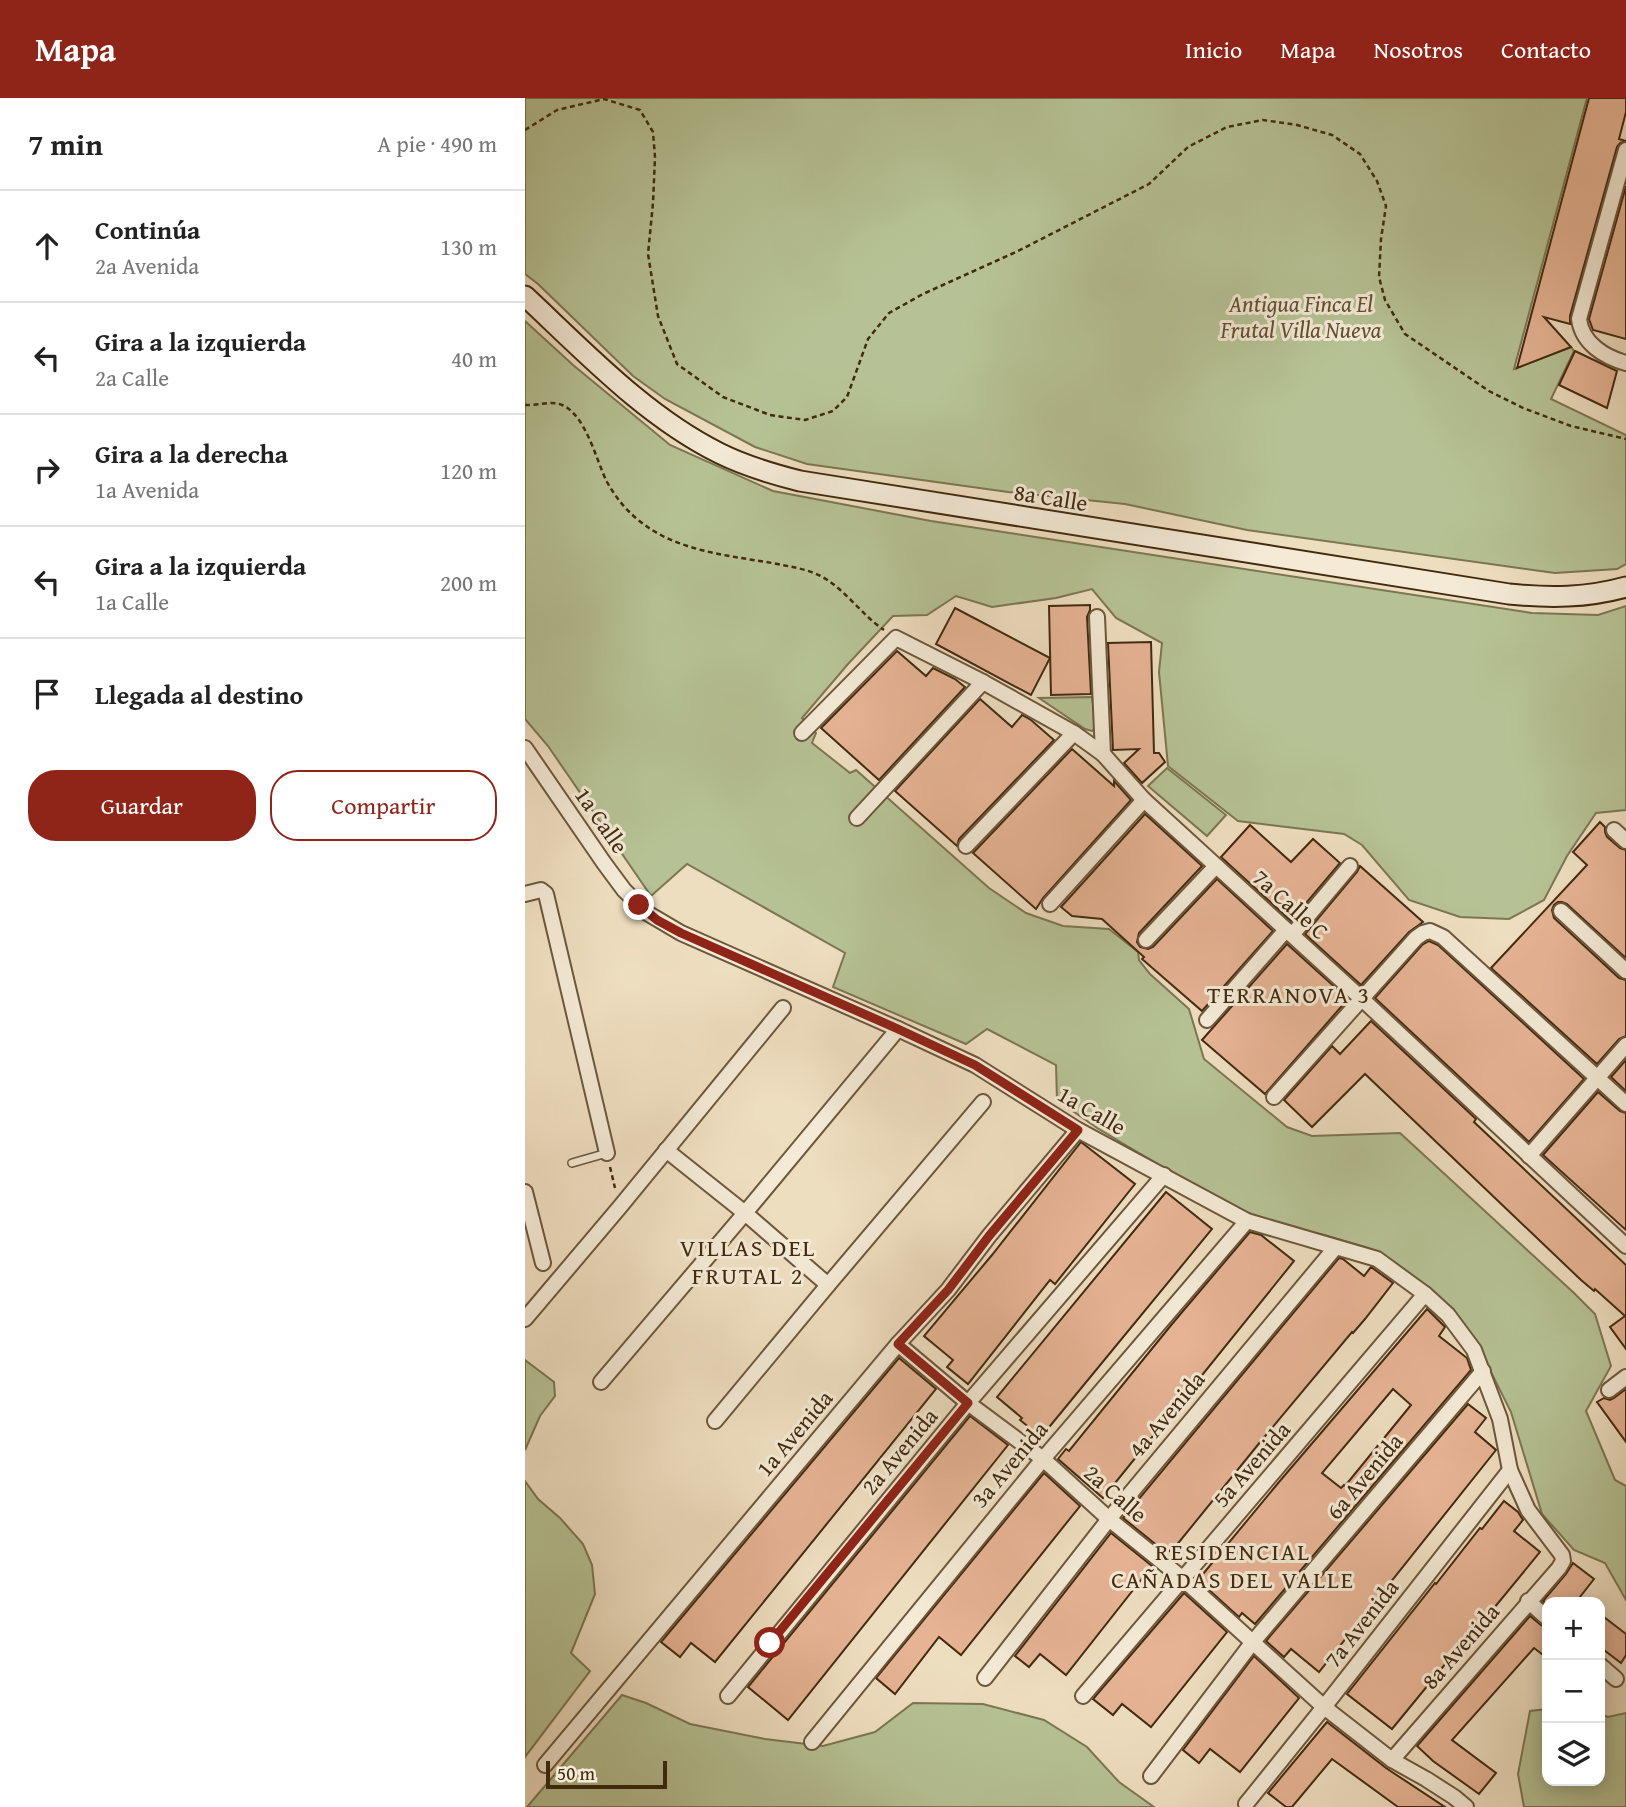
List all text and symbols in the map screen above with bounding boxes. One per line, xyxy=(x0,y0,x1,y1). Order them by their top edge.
text: Mapa xyxy=(35,25,116,73)
text: Inicio xyxy=(1185,32,1242,67)
text: Mapa xyxy=(1280,32,1336,67)
text: Nosotros xyxy=(1374,32,1463,67)
text: Contacto xyxy=(1501,32,1591,67)
text: 7 min xyxy=(28,122,103,166)
text: A pie · 490 m xyxy=(377,127,497,160)
text: Continúa xyxy=(95,210,200,249)
icon: ahead xyxy=(28,227,66,265)
text: 130 m xyxy=(440,230,497,263)
text: 2a Avenida xyxy=(95,249,199,282)
park label: Antigua Finca El Frutal Villa Nueva xyxy=(1220,287,1382,346)
text: Gira a la izquierda xyxy=(95,322,306,361)
icon: left xyxy=(28,339,66,377)
text: 40 m xyxy=(451,342,497,375)
text: 2a Calle xyxy=(95,361,169,394)
text: Gira a la derecha xyxy=(95,434,288,473)
icon: right xyxy=(28,451,66,489)
text: 120 m xyxy=(440,454,497,487)
text: 1a Avenida xyxy=(95,473,199,506)
street label: 8a Calle xyxy=(1012,475,1090,519)
text: Gira a la izquierda xyxy=(95,546,306,585)
icon: left xyxy=(28,563,66,601)
text: 200 m xyxy=(440,566,497,599)
text: 1a Calle xyxy=(95,585,169,618)
icon: arrive xyxy=(28,675,66,713)
text: Llegada al destino xyxy=(95,675,303,714)
button: Guardar xyxy=(28,770,256,841)
button: Compartir xyxy=(270,770,497,841)
street label: 1a Calle xyxy=(567,780,637,860)
street label: 7a Calle C xyxy=(1246,861,1336,947)
route end xyxy=(623,889,654,920)
district label: TERRANOVA 3 xyxy=(1207,977,1371,1012)
street label: 1a Calle xyxy=(1052,1077,1132,1143)
district label: VILLAS DEL FRUTAL 2 xyxy=(680,1230,816,1293)
street label: 4a Avenida xyxy=(1120,1363,1212,1464)
street label: 1a Avenida xyxy=(748,1382,840,1483)
street label: 2a Avenida xyxy=(853,1400,945,1501)
street label: 3a Avenida xyxy=(963,1413,1055,1514)
street label: 5a Avenida xyxy=(1204,1414,1298,1514)
street label: 6a Avenida xyxy=(1318,1425,1410,1526)
street label: 2a Calle xyxy=(1077,1456,1155,1530)
district label: RESIDENCIAL CAÑADAS DEL VALLE xyxy=(1111,1534,1355,1597)
street label: 7a Avenida xyxy=(1316,1572,1406,1674)
street label: 8a Avenida xyxy=(1413,1596,1507,1696)
map controls xyxy=(1542,1597,1605,1786)
button: + xyxy=(1542,1597,1605,1660)
route start xyxy=(754,1627,785,1658)
button: − xyxy=(1542,1660,1605,1723)
button: layers xyxy=(1542,1723,1605,1786)
scale bar xyxy=(546,1758,667,1790)
text: 50 m xyxy=(557,1759,595,1787)

